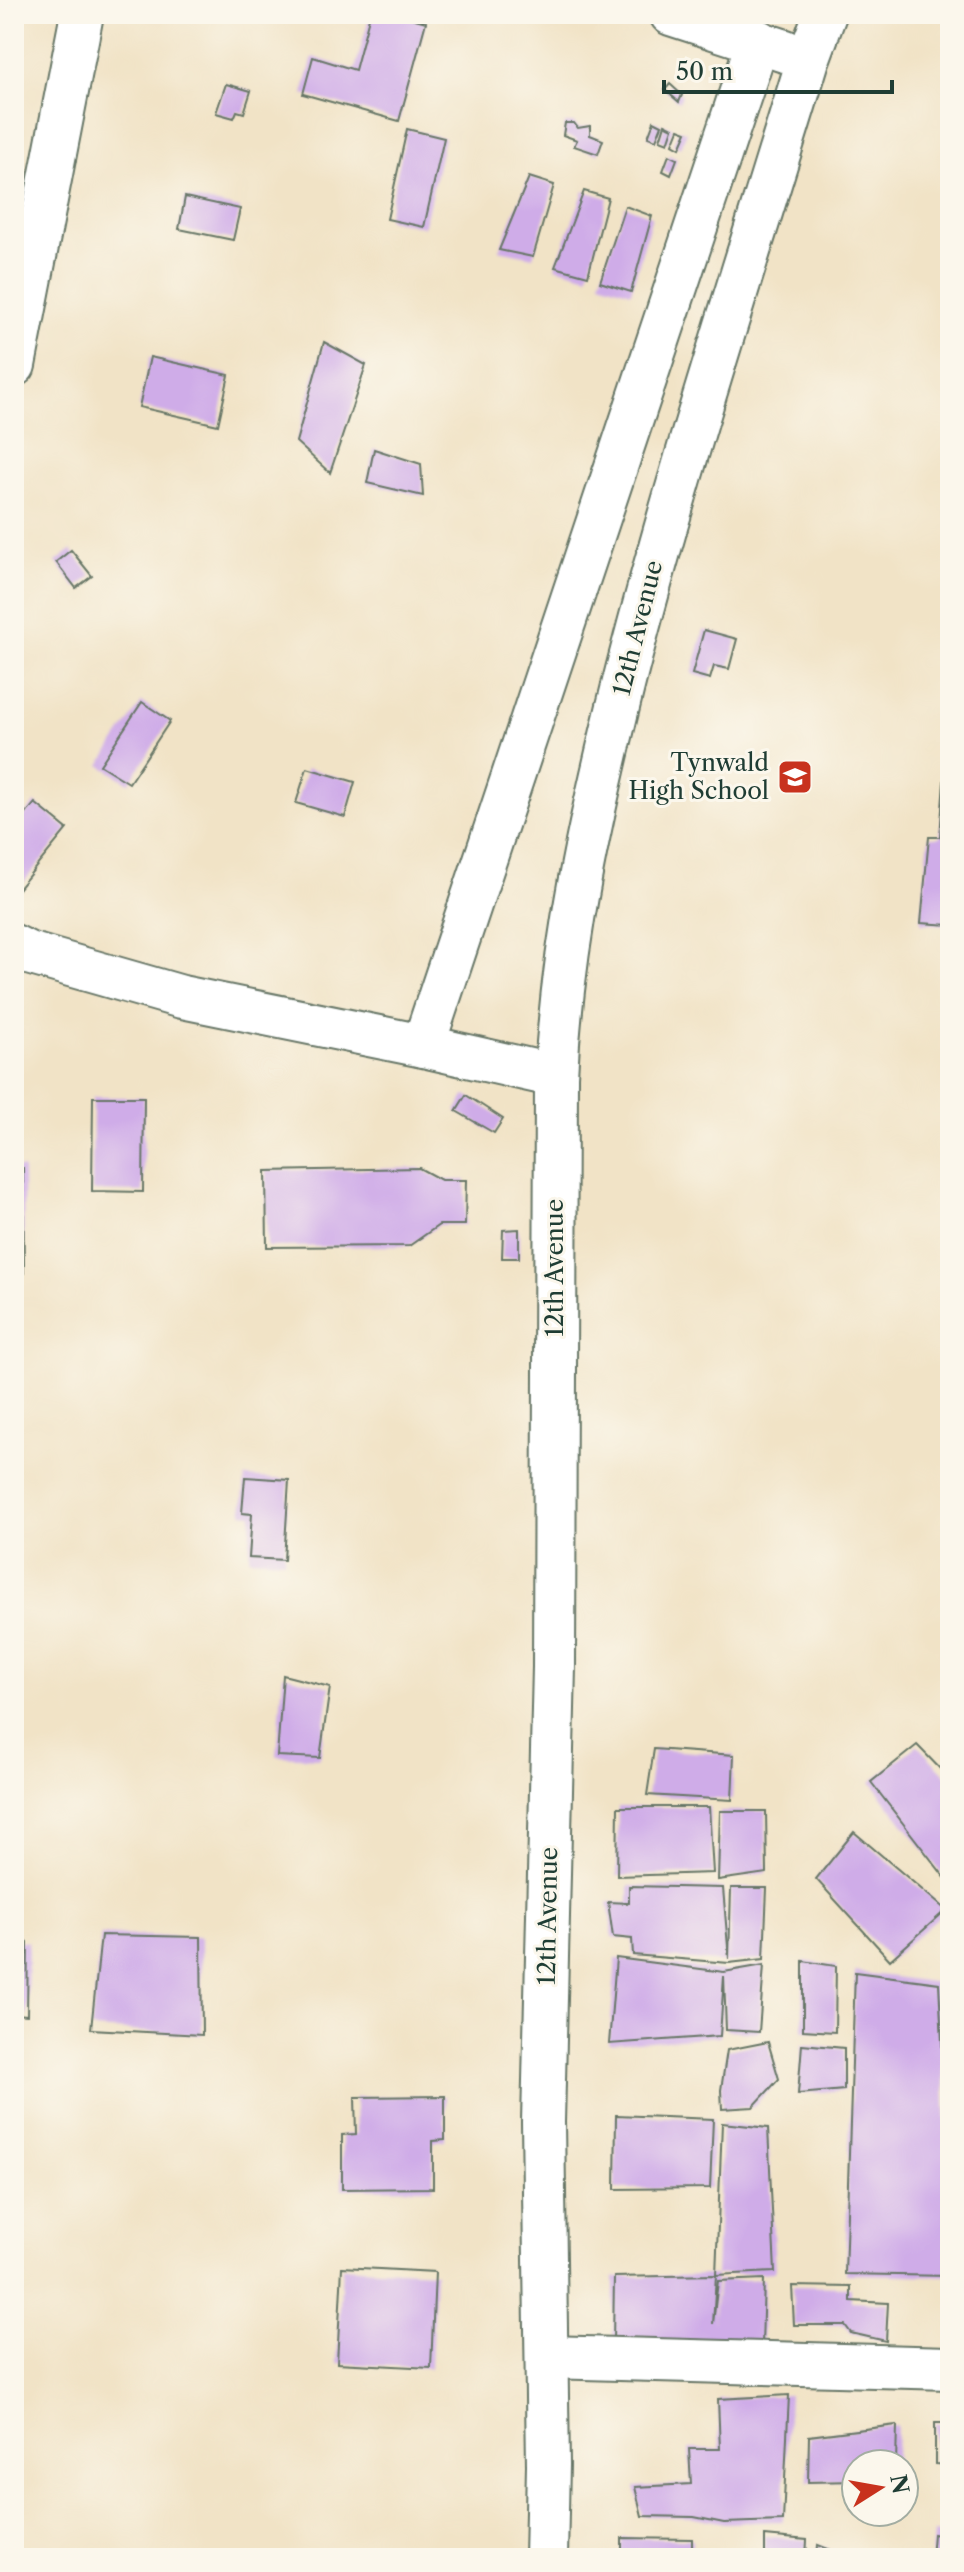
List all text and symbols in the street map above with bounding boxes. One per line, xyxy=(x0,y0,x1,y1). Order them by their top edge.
scale bar xyxy=(664,44,892,94)
text: 50 m xyxy=(676,57,733,86)
street label: 12th Avenue xyxy=(607,557,668,698)
place label: Tynwald High School xyxy=(629,748,769,805)
school or university icon: Tynwald High School xyxy=(776,758,814,796)
street label: 12th Avenue xyxy=(540,1199,569,1337)
street label: 12th Avenue xyxy=(532,1847,563,1985)
north arrow xyxy=(840,2448,920,2528)
text: N xyxy=(884,2472,914,2496)

